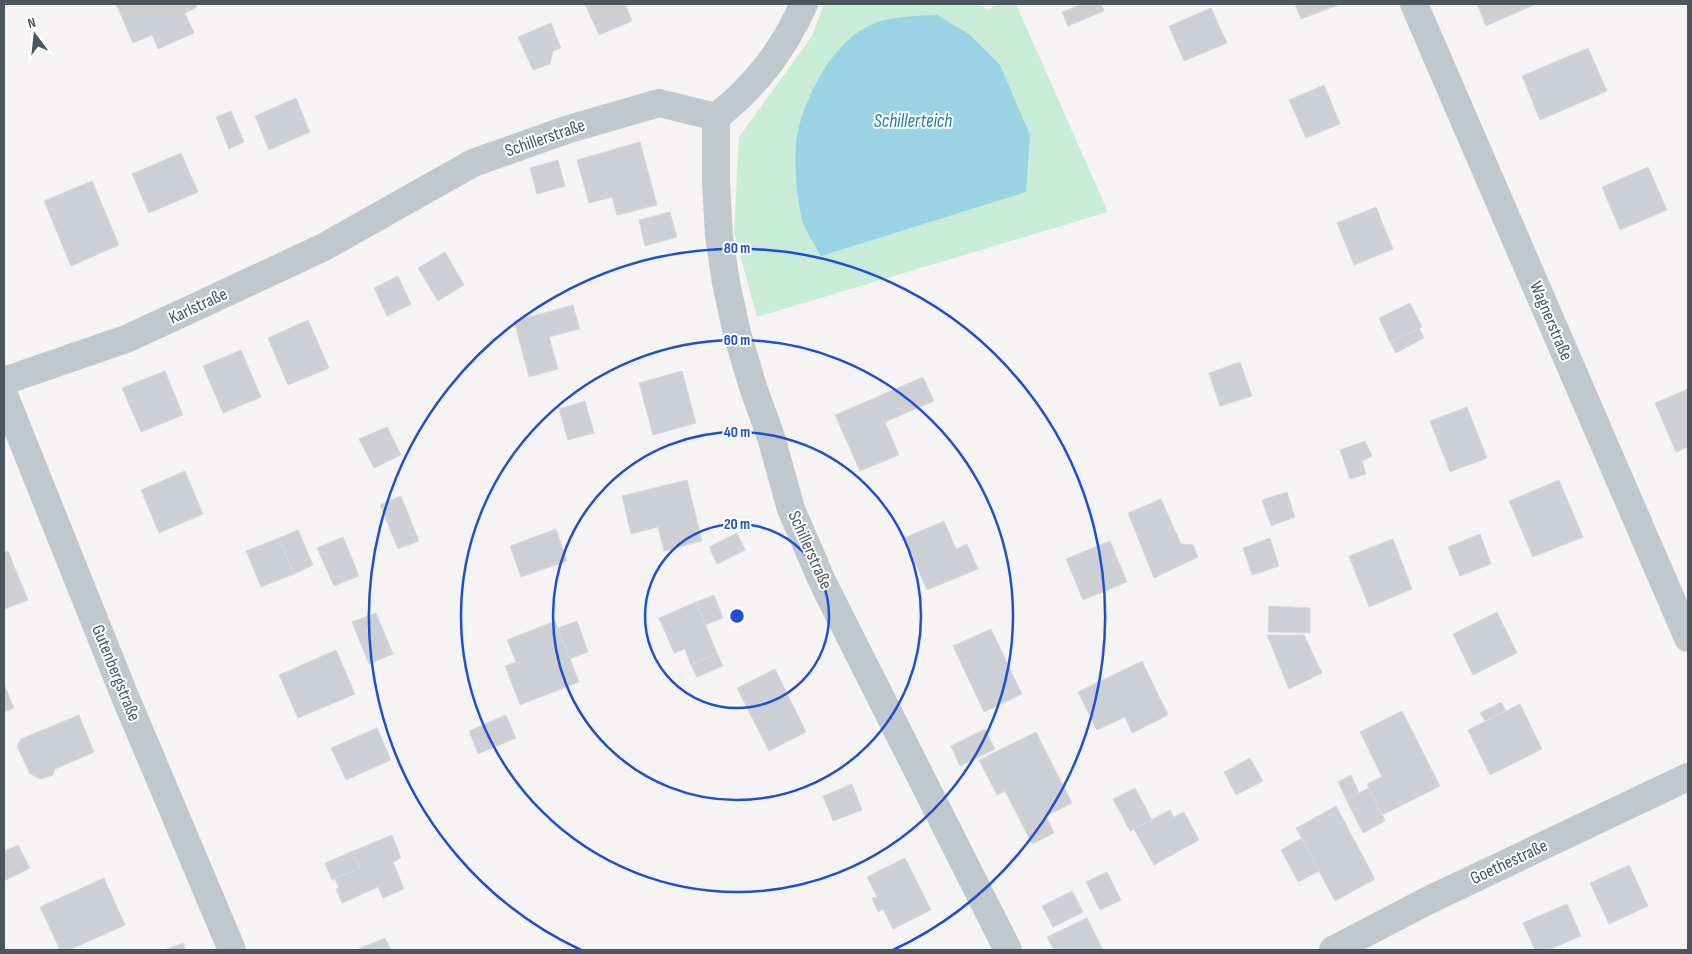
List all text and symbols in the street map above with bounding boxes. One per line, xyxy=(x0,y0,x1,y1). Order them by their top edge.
north arrow xyxy=(10,10,60,60)
text: N xyxy=(26,14,38,32)
water label: Schillerteich xyxy=(874,110,952,133)
street label: Schillerstraße xyxy=(502,115,588,161)
text: 80 m xyxy=(724,239,750,258)
street label: Wagnerstraße xyxy=(1525,278,1577,364)
street label: Karlstraße xyxy=(165,283,231,329)
text: 60 m xyxy=(724,331,750,350)
text: 40 m xyxy=(724,423,750,442)
street label: Schillerstraße xyxy=(783,508,837,592)
text: 20 m xyxy=(724,515,750,534)
centre of rings xyxy=(728,607,746,625)
street label: Gutenbergstraße xyxy=(87,622,145,724)
street label: Goethestraße xyxy=(1467,835,1551,889)

